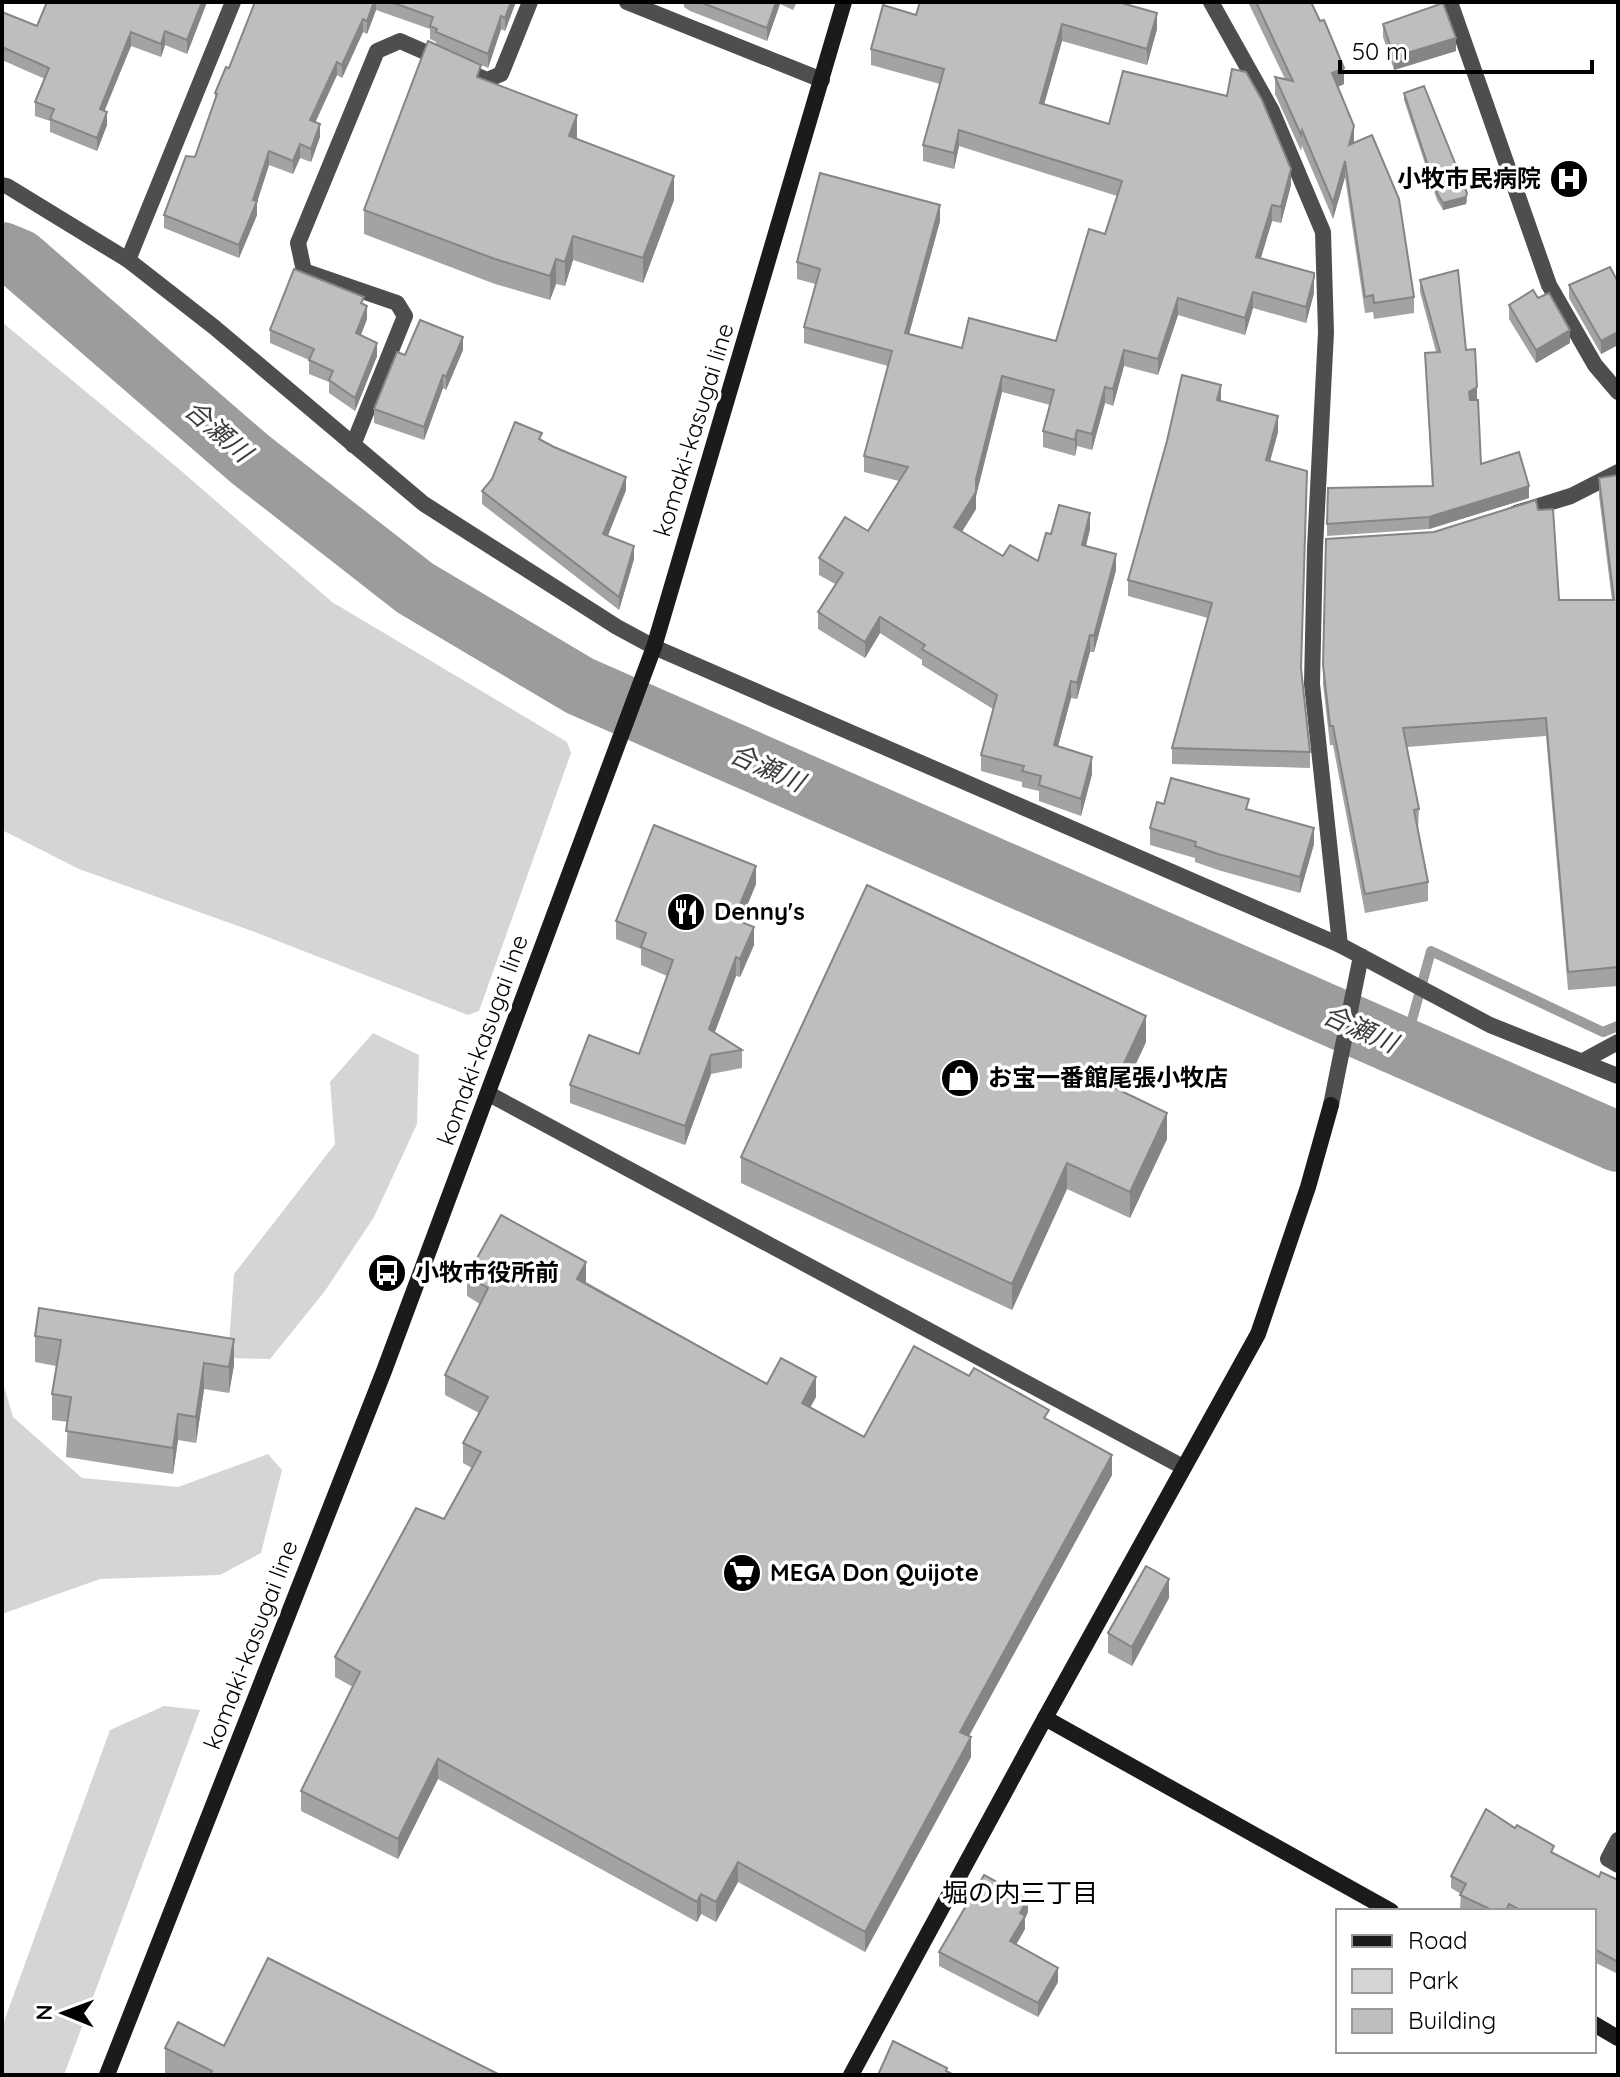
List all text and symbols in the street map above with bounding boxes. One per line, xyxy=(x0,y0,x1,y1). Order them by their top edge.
scale bar xyxy=(1340,24,1592,74)
text: 50 m xyxy=(1352,36,1408,66)
hospital icon: 小牧市民病院 xyxy=(1548,158,1590,200)
place label: 小牧市民病院 xyxy=(1397,163,1541,193)
street label: komaki-kasugai line xyxy=(646,319,740,540)
water label: 合瀬川 xyxy=(178,393,261,471)
water label: 合瀬川 xyxy=(725,737,812,800)
restaurant icon: Denny's xyxy=(665,891,707,933)
place label: Denny's xyxy=(714,896,805,926)
street label: komaki-kasugai line xyxy=(430,930,534,1149)
water label: 合瀬川 xyxy=(1318,998,1405,1061)
shop icon: お宝一番館尾張小牧店 xyxy=(939,1057,981,1099)
place label: お宝一番館尾張小牧店 xyxy=(988,1062,1228,1092)
bus stop icon: 小牧市役所前 xyxy=(366,1252,408,1294)
place label: 小牧市役所前 xyxy=(415,1257,559,1287)
street label: komaki-kasugai line xyxy=(196,1536,304,1754)
supermarket icon: MEGA Don Quijote xyxy=(721,1552,763,1594)
place label: MEGA Don Quijote xyxy=(770,1557,979,1587)
district label: 堀の内三丁目 xyxy=(942,1876,1098,1909)
legend xyxy=(1336,1909,1596,2053)
text: Road xyxy=(1408,1925,1468,1955)
text: Park xyxy=(1408,1965,1459,1995)
north arrow xyxy=(24,1973,104,2053)
text: N xyxy=(30,2004,58,2021)
text: Building xyxy=(1408,2005,1496,2035)

